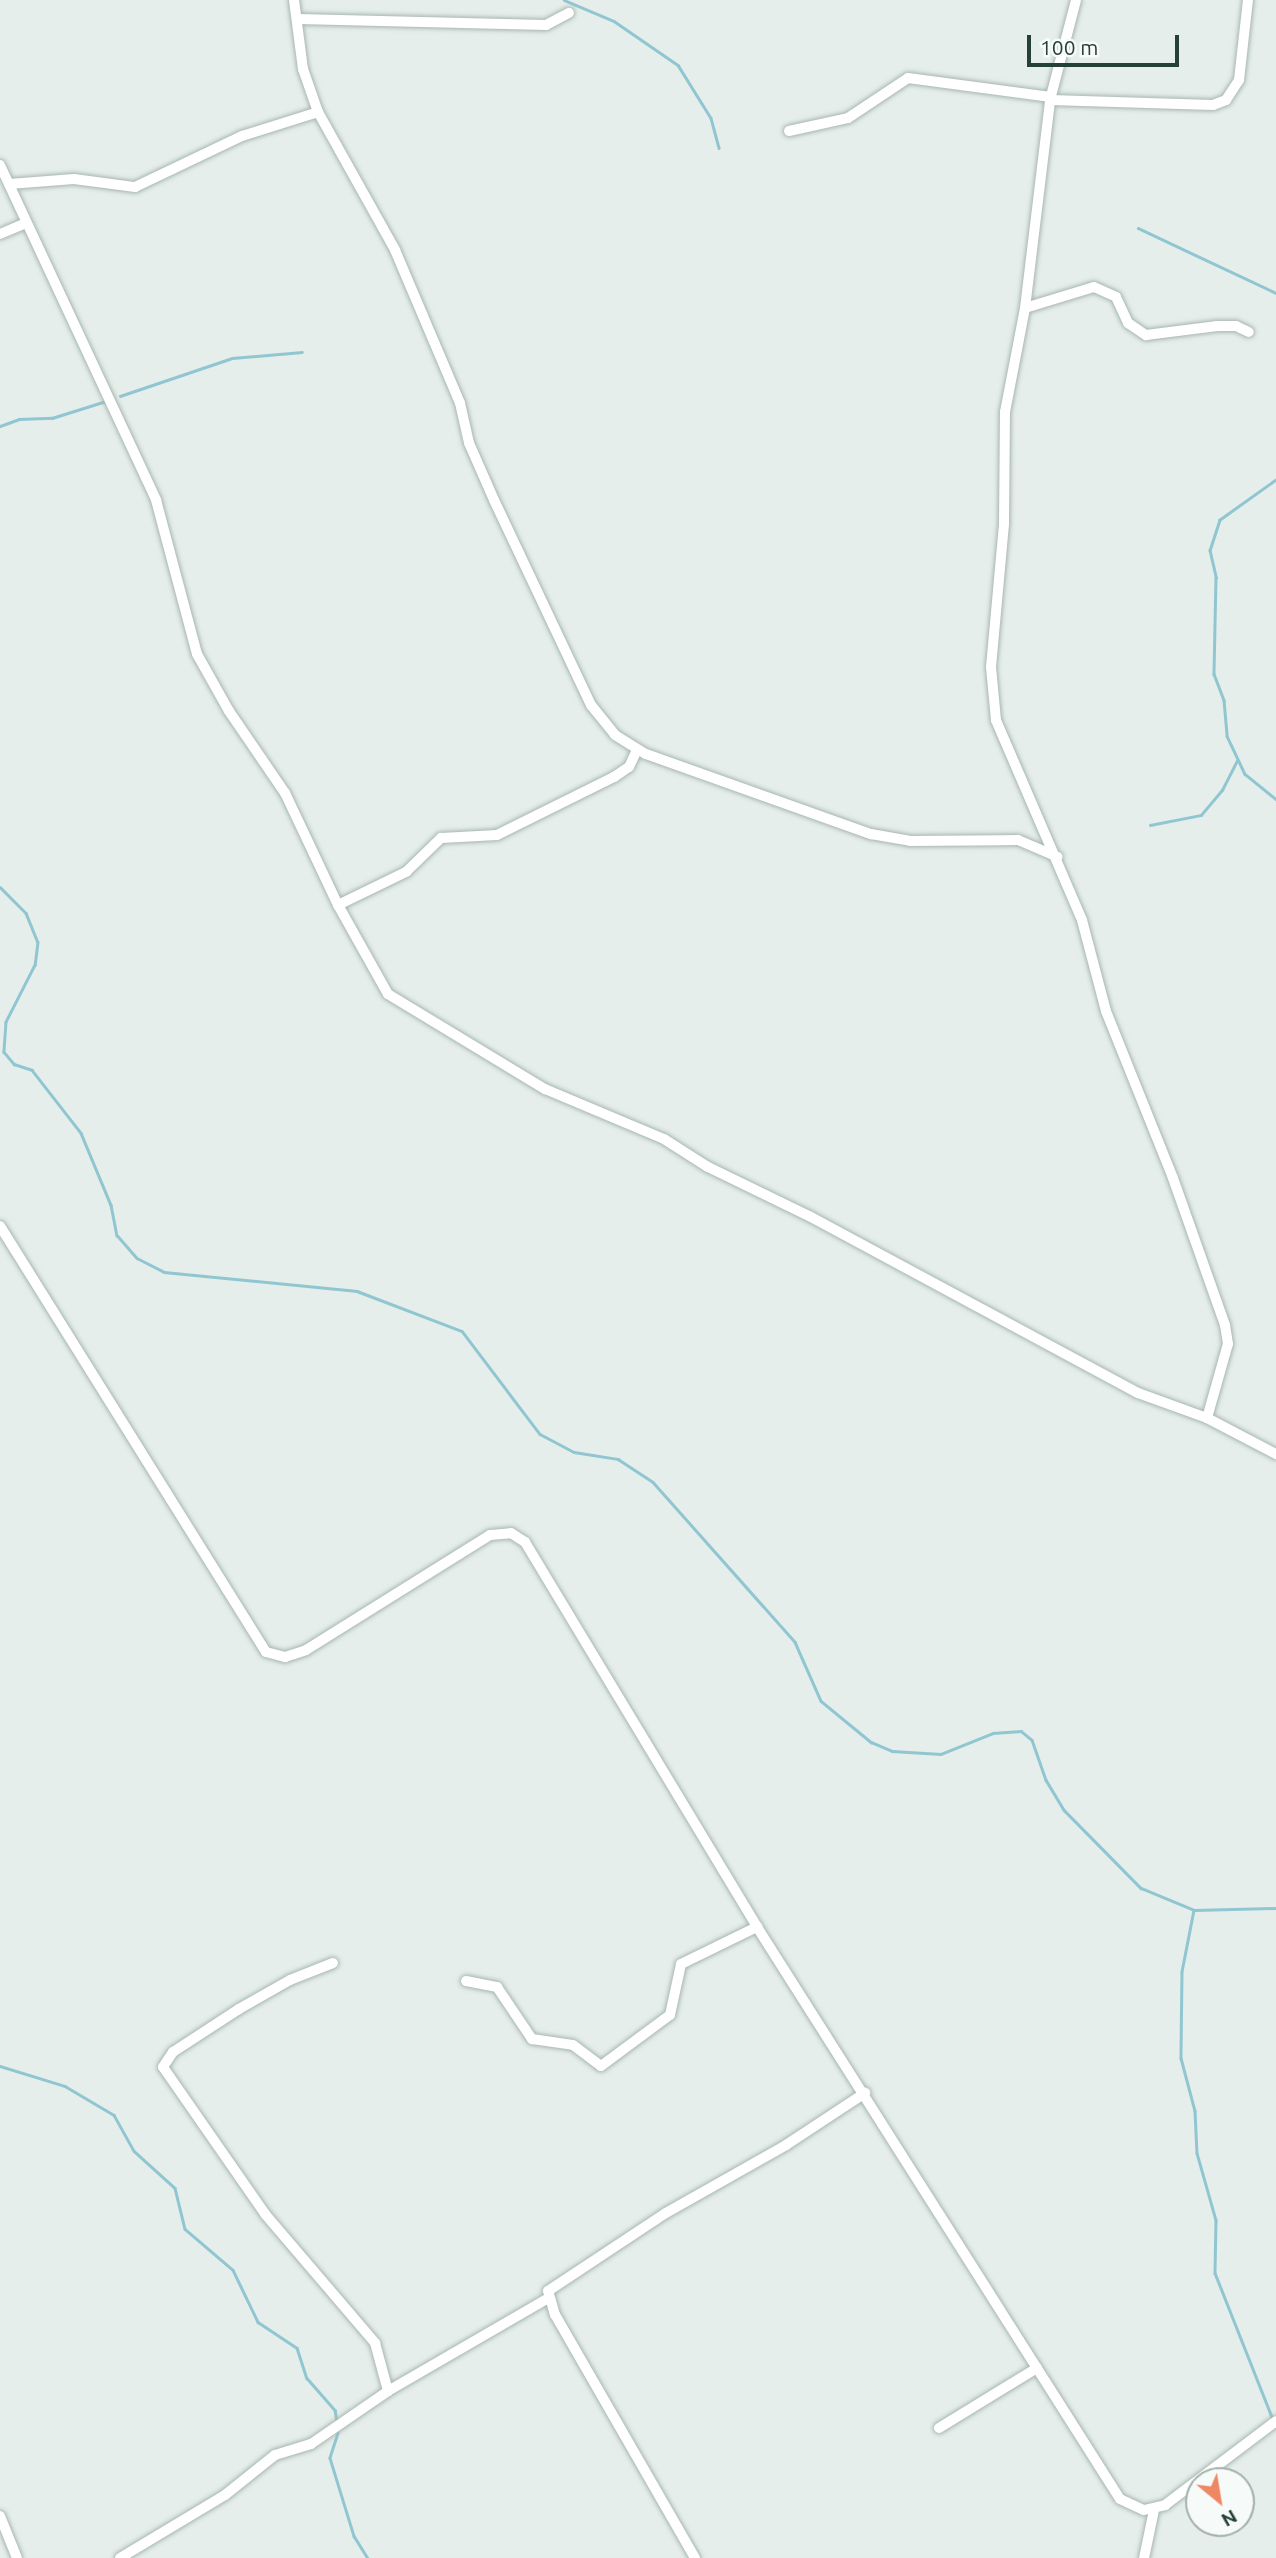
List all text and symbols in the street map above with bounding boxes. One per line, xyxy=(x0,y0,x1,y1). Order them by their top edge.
scale bar xyxy=(1031,21,1183,65)
text: 100 m xyxy=(1040,35,1098,59)
north arrow xyxy=(1185,2467,1255,2537)
text: N xyxy=(1218,2505,1241,2532)

